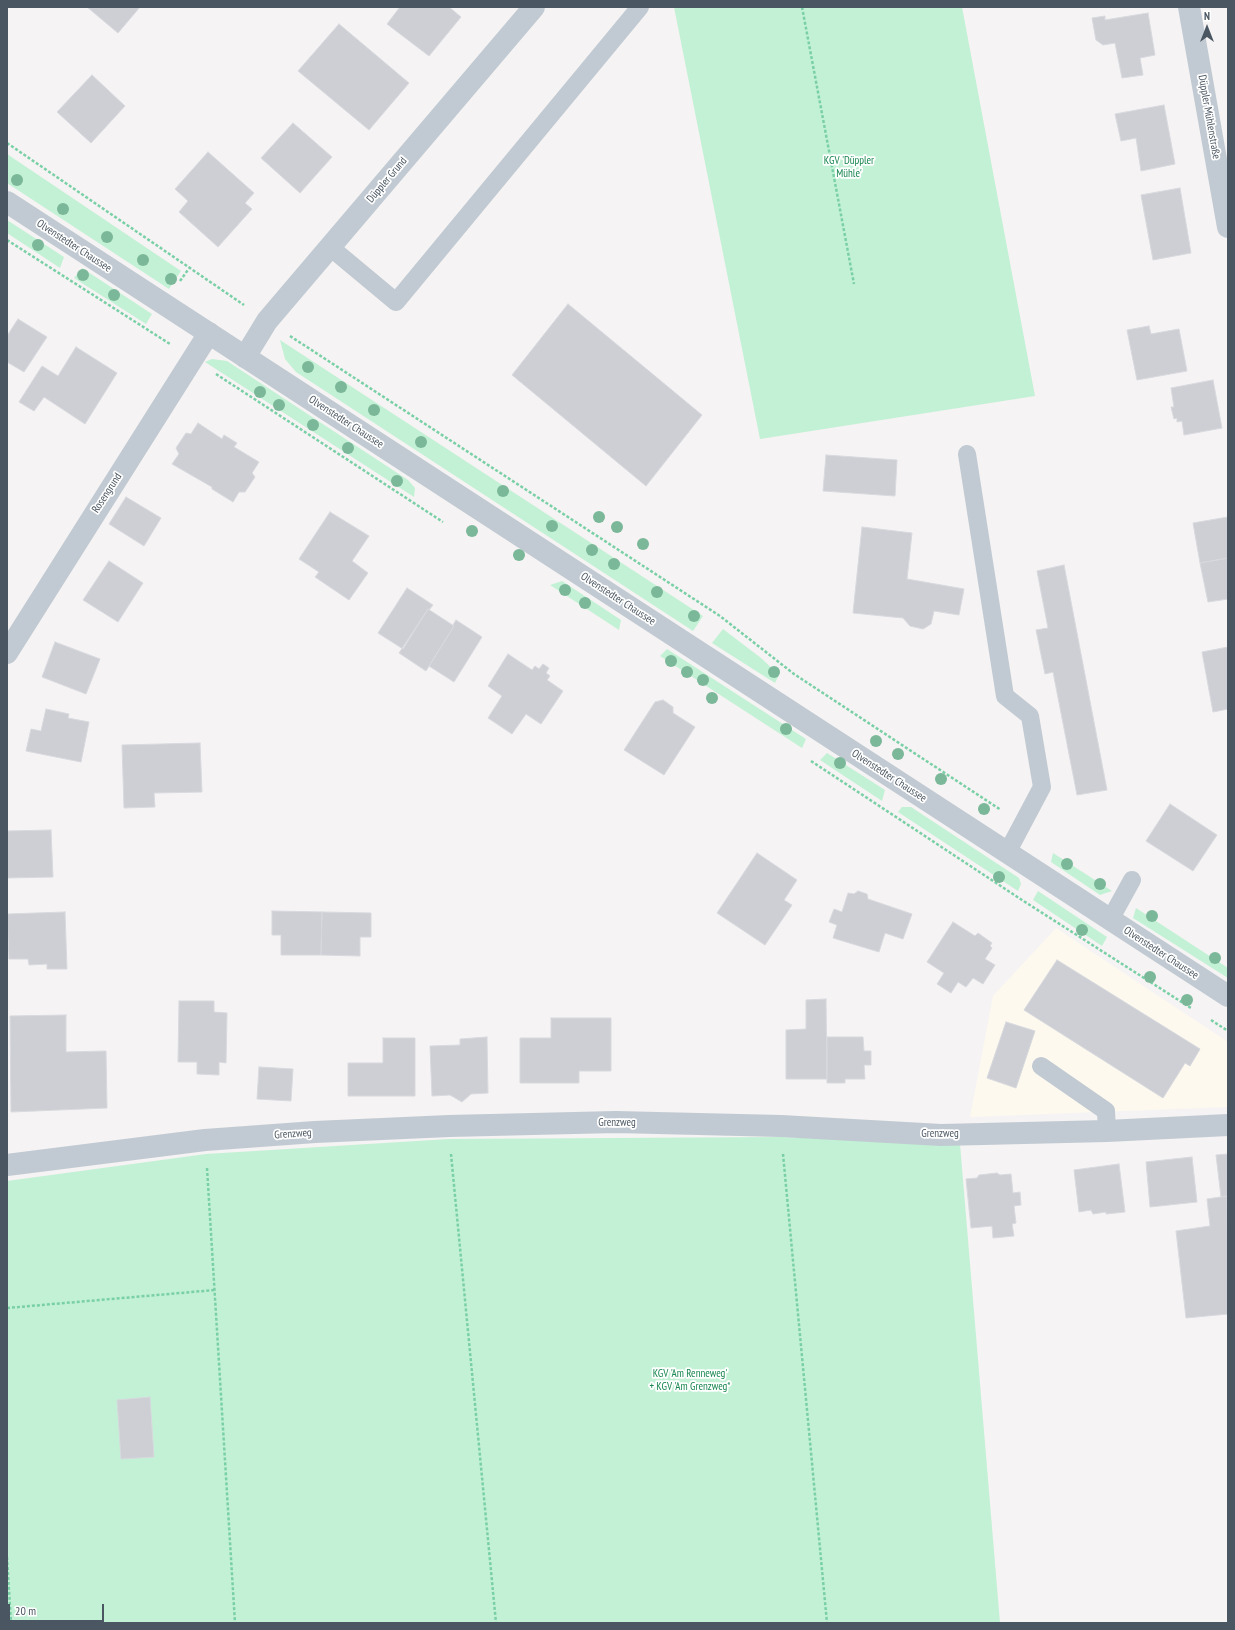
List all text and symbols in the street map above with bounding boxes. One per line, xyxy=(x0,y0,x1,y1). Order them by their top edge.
north arrow xyxy=(1187,8,1227,48)
text: N xyxy=(1204,9,1210,23)
street label: Düppler Mühlenstraße xyxy=(1195,74,1223,160)
park label: KGV 'Düppler Mühle' xyxy=(824,154,874,180)
street label: Düppler Grund xyxy=(364,155,410,205)
street label: Olvenstedter Chaussee xyxy=(34,217,114,275)
street label: Olvenstedter Chaussee xyxy=(306,393,386,451)
street label: Rosengrund xyxy=(89,471,125,515)
street label: Olvenstedter Chaussee xyxy=(578,570,658,628)
street label: Olvenstedter Chaussee xyxy=(849,747,929,805)
street label: Olvenstedter Chaussee xyxy=(1121,924,1201,982)
street label: Grenzweg xyxy=(598,1116,636,1130)
street label: Grenzweg xyxy=(274,1126,312,1142)
street label: Grenzweg xyxy=(921,1127,959,1141)
park label: KGV 'Am Renneweg' + KGV 'Am Grenzweg* xyxy=(649,1367,731,1393)
scale bar xyxy=(10,1596,106,1622)
text: 20 m xyxy=(15,1603,36,1618)

